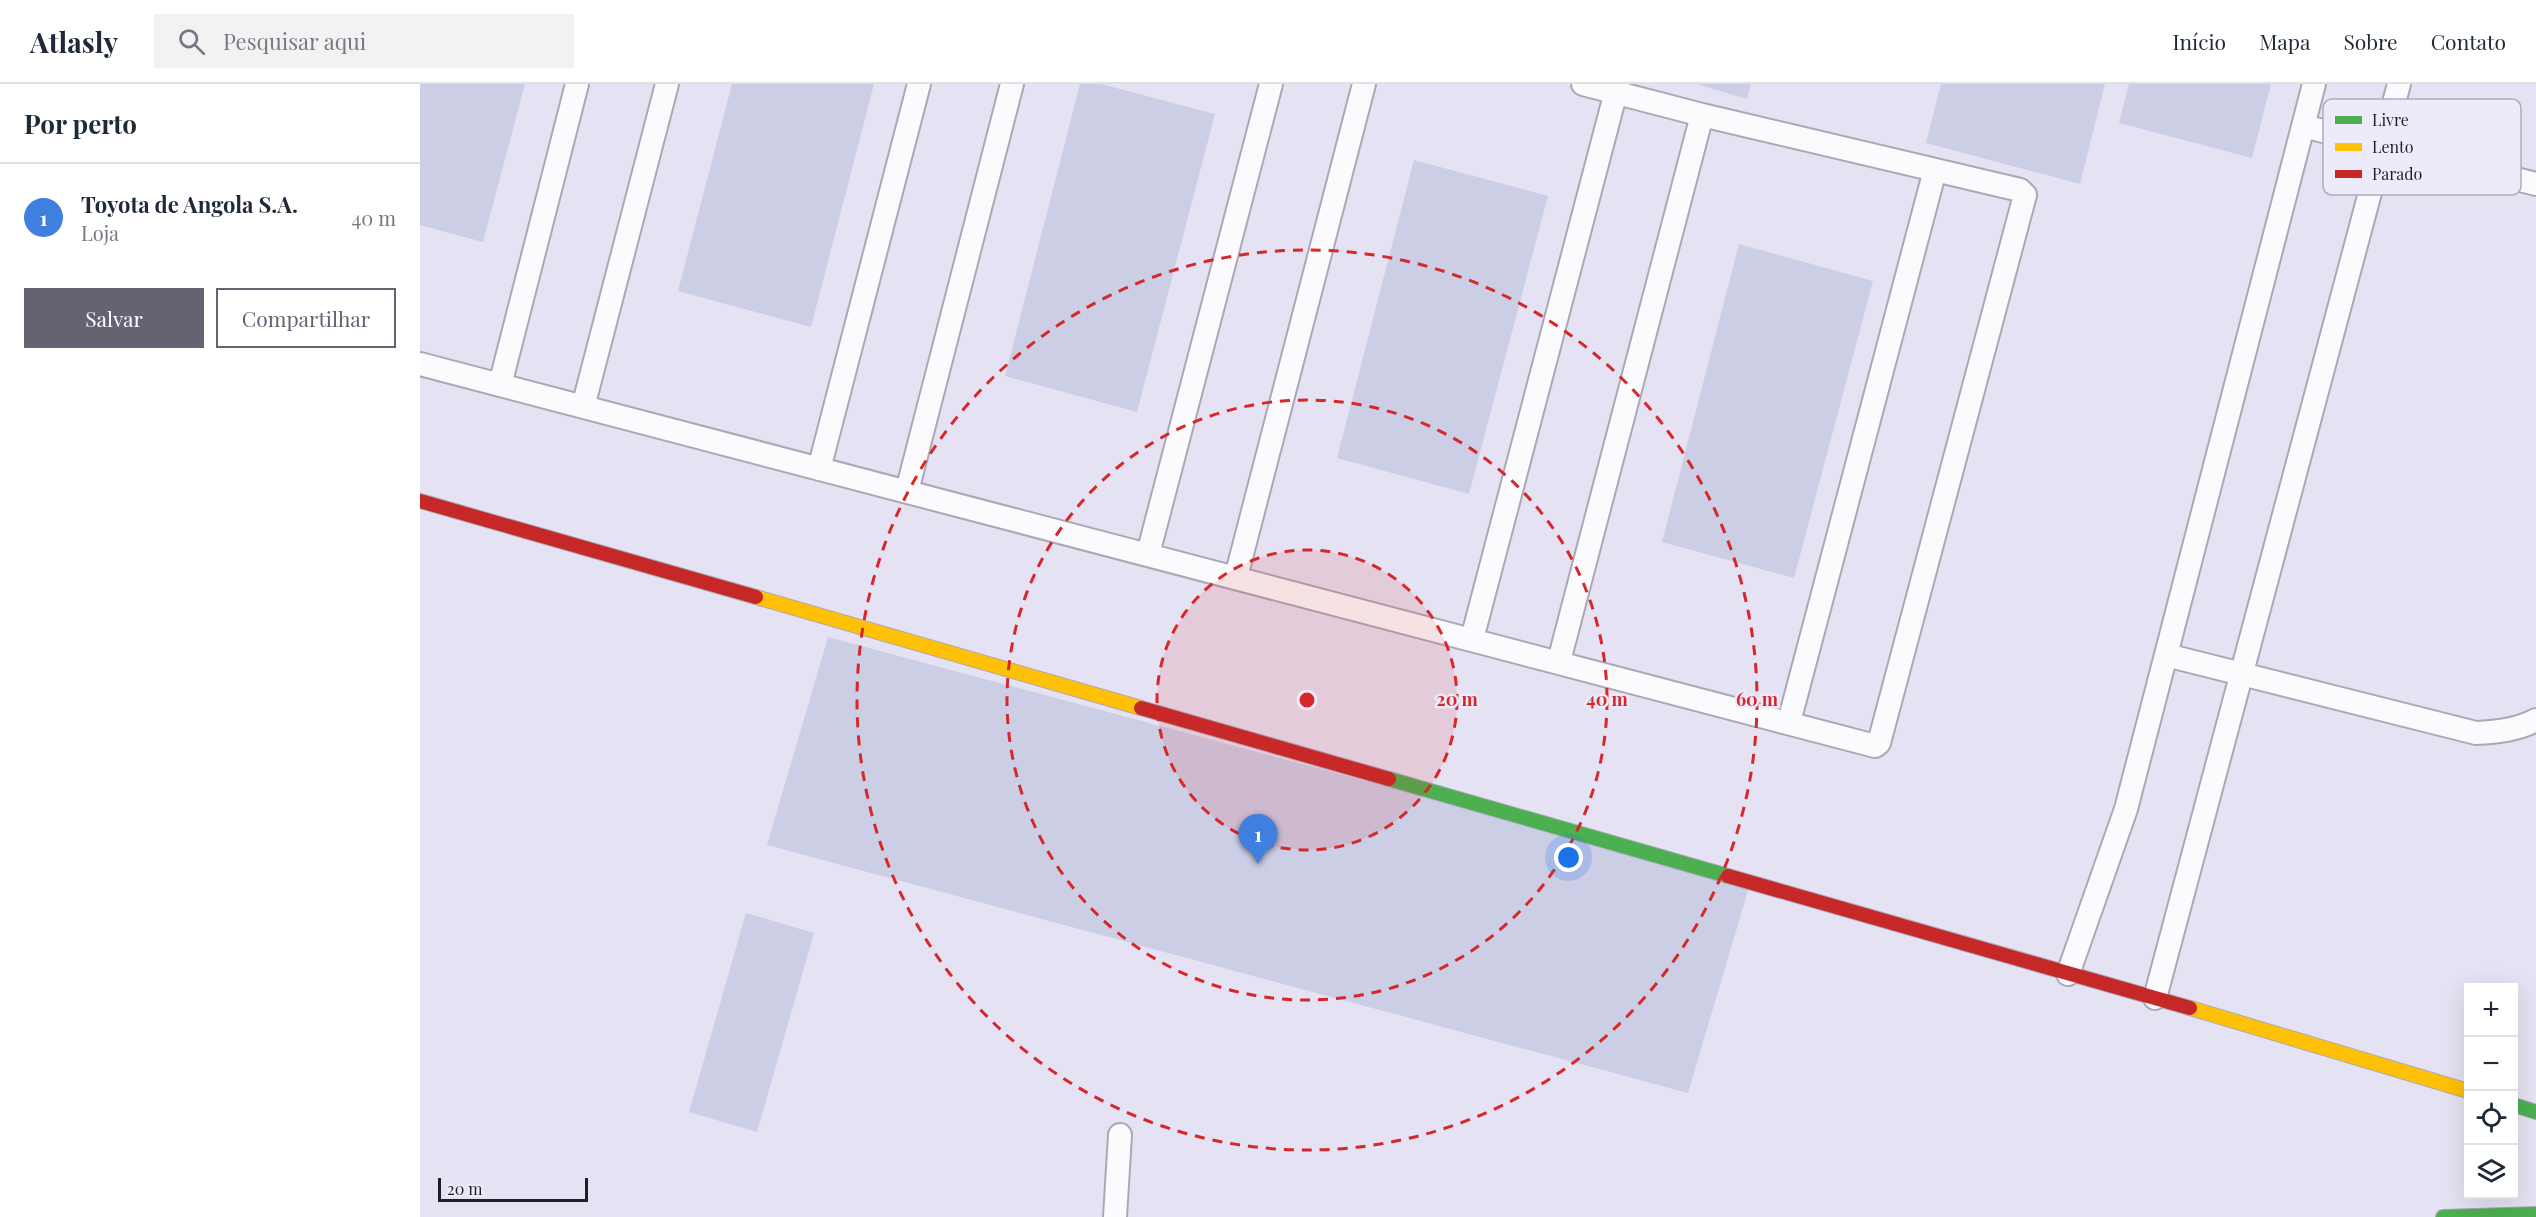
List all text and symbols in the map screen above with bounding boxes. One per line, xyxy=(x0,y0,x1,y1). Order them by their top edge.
search box xyxy=(154,14,574,68)
text: Atlasly xyxy=(30,23,118,60)
icon: search xyxy=(175,25,208,58)
text: Pesquisar aqui xyxy=(223,26,366,56)
text: Início xyxy=(2172,27,2226,55)
text: Mapa xyxy=(2259,27,2310,55)
text: Sobre xyxy=(2343,27,2398,55)
text: Contato xyxy=(2431,27,2506,55)
legend xyxy=(2323,99,2521,195)
text: Por perto xyxy=(24,106,137,141)
text: Livre xyxy=(2372,109,2409,130)
text: Lento xyxy=(2372,136,2414,157)
text: Parado xyxy=(2372,163,2423,184)
text: Toyota de Angola S.A. xyxy=(81,189,298,219)
text: 1 xyxy=(40,204,47,231)
text: 40 m xyxy=(351,204,396,231)
text: Loja xyxy=(81,219,119,246)
button: Salvar xyxy=(24,288,204,348)
button: Compartilhar xyxy=(216,288,396,348)
text: 20 m xyxy=(1436,687,1478,711)
text: 40 m xyxy=(1586,687,1629,711)
text: 60 m xyxy=(1736,687,1779,711)
centre of rings xyxy=(1297,690,1317,710)
pin: 1 xyxy=(1238,814,1278,864)
your location xyxy=(1554,843,1583,872)
map controls xyxy=(2464,983,2518,1199)
button: + xyxy=(2464,983,2518,1037)
button: − xyxy=(2464,1037,2518,1091)
button: locate xyxy=(2464,1091,2518,1145)
button: layers xyxy=(2464,1145,2518,1199)
scale bar xyxy=(438,1175,588,1202)
text: 20 m xyxy=(447,1178,482,1199)

